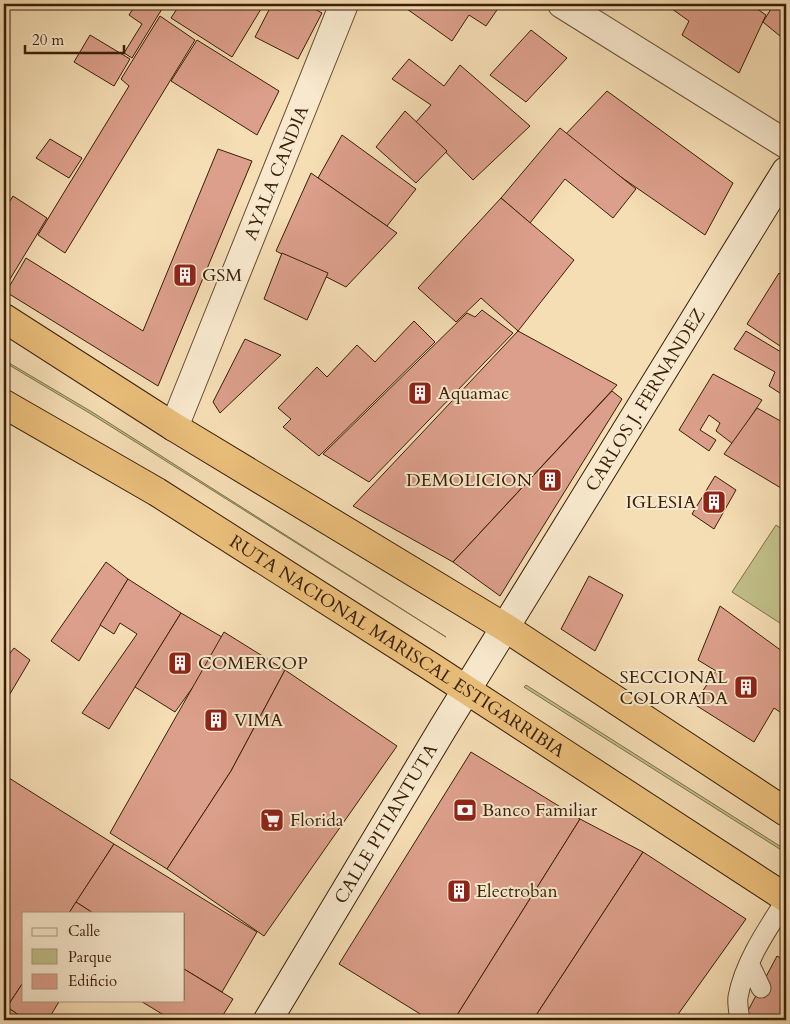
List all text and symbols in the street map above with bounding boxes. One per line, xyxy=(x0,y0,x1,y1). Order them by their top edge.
scale bar xyxy=(25,22,124,54)
text: 20 m xyxy=(32,30,64,50)
street label: AYALA CANDIA xyxy=(238,102,315,244)
building icon: GSM xyxy=(172,262,198,288)
place label: GSM xyxy=(202,263,242,288)
street label: CARLOS J. FERNANDEZ xyxy=(579,303,711,496)
building icon: Aquamac xyxy=(407,380,433,406)
place label: Aquamac xyxy=(438,381,509,406)
building icon: DEMOLICION xyxy=(537,467,563,493)
place label: DEMOLICION xyxy=(406,468,533,493)
building icon: IGLESIA xyxy=(701,489,727,515)
place label: IGLESIA xyxy=(626,490,696,515)
street label: RUTA NACIONAL MARISCAL ESTIGARRIBIA xyxy=(225,529,570,763)
building icon: COMERCOP xyxy=(167,650,193,676)
place label: COMERCOP xyxy=(198,651,308,676)
place label: SECCIONAL COLORADA xyxy=(620,665,728,711)
building icon: SECCIONAL COLORADA xyxy=(733,674,759,700)
building icon: VIMA xyxy=(203,707,229,733)
place label: VIMA xyxy=(234,708,283,733)
street label: CALLE PITIANTUTA xyxy=(328,739,443,908)
bank icon: Banco Familiar xyxy=(452,797,478,823)
place label: Banco Familiar xyxy=(482,798,598,823)
supermarket icon: Florida xyxy=(259,807,285,833)
place label: Florida xyxy=(290,808,344,833)
building icon: Electroban xyxy=(446,878,472,904)
place label: Electroban xyxy=(476,879,558,904)
legend xyxy=(22,912,185,1002)
text: Calle xyxy=(68,921,101,941)
text: Parque xyxy=(68,947,112,967)
text: Edificio xyxy=(68,971,117,991)

